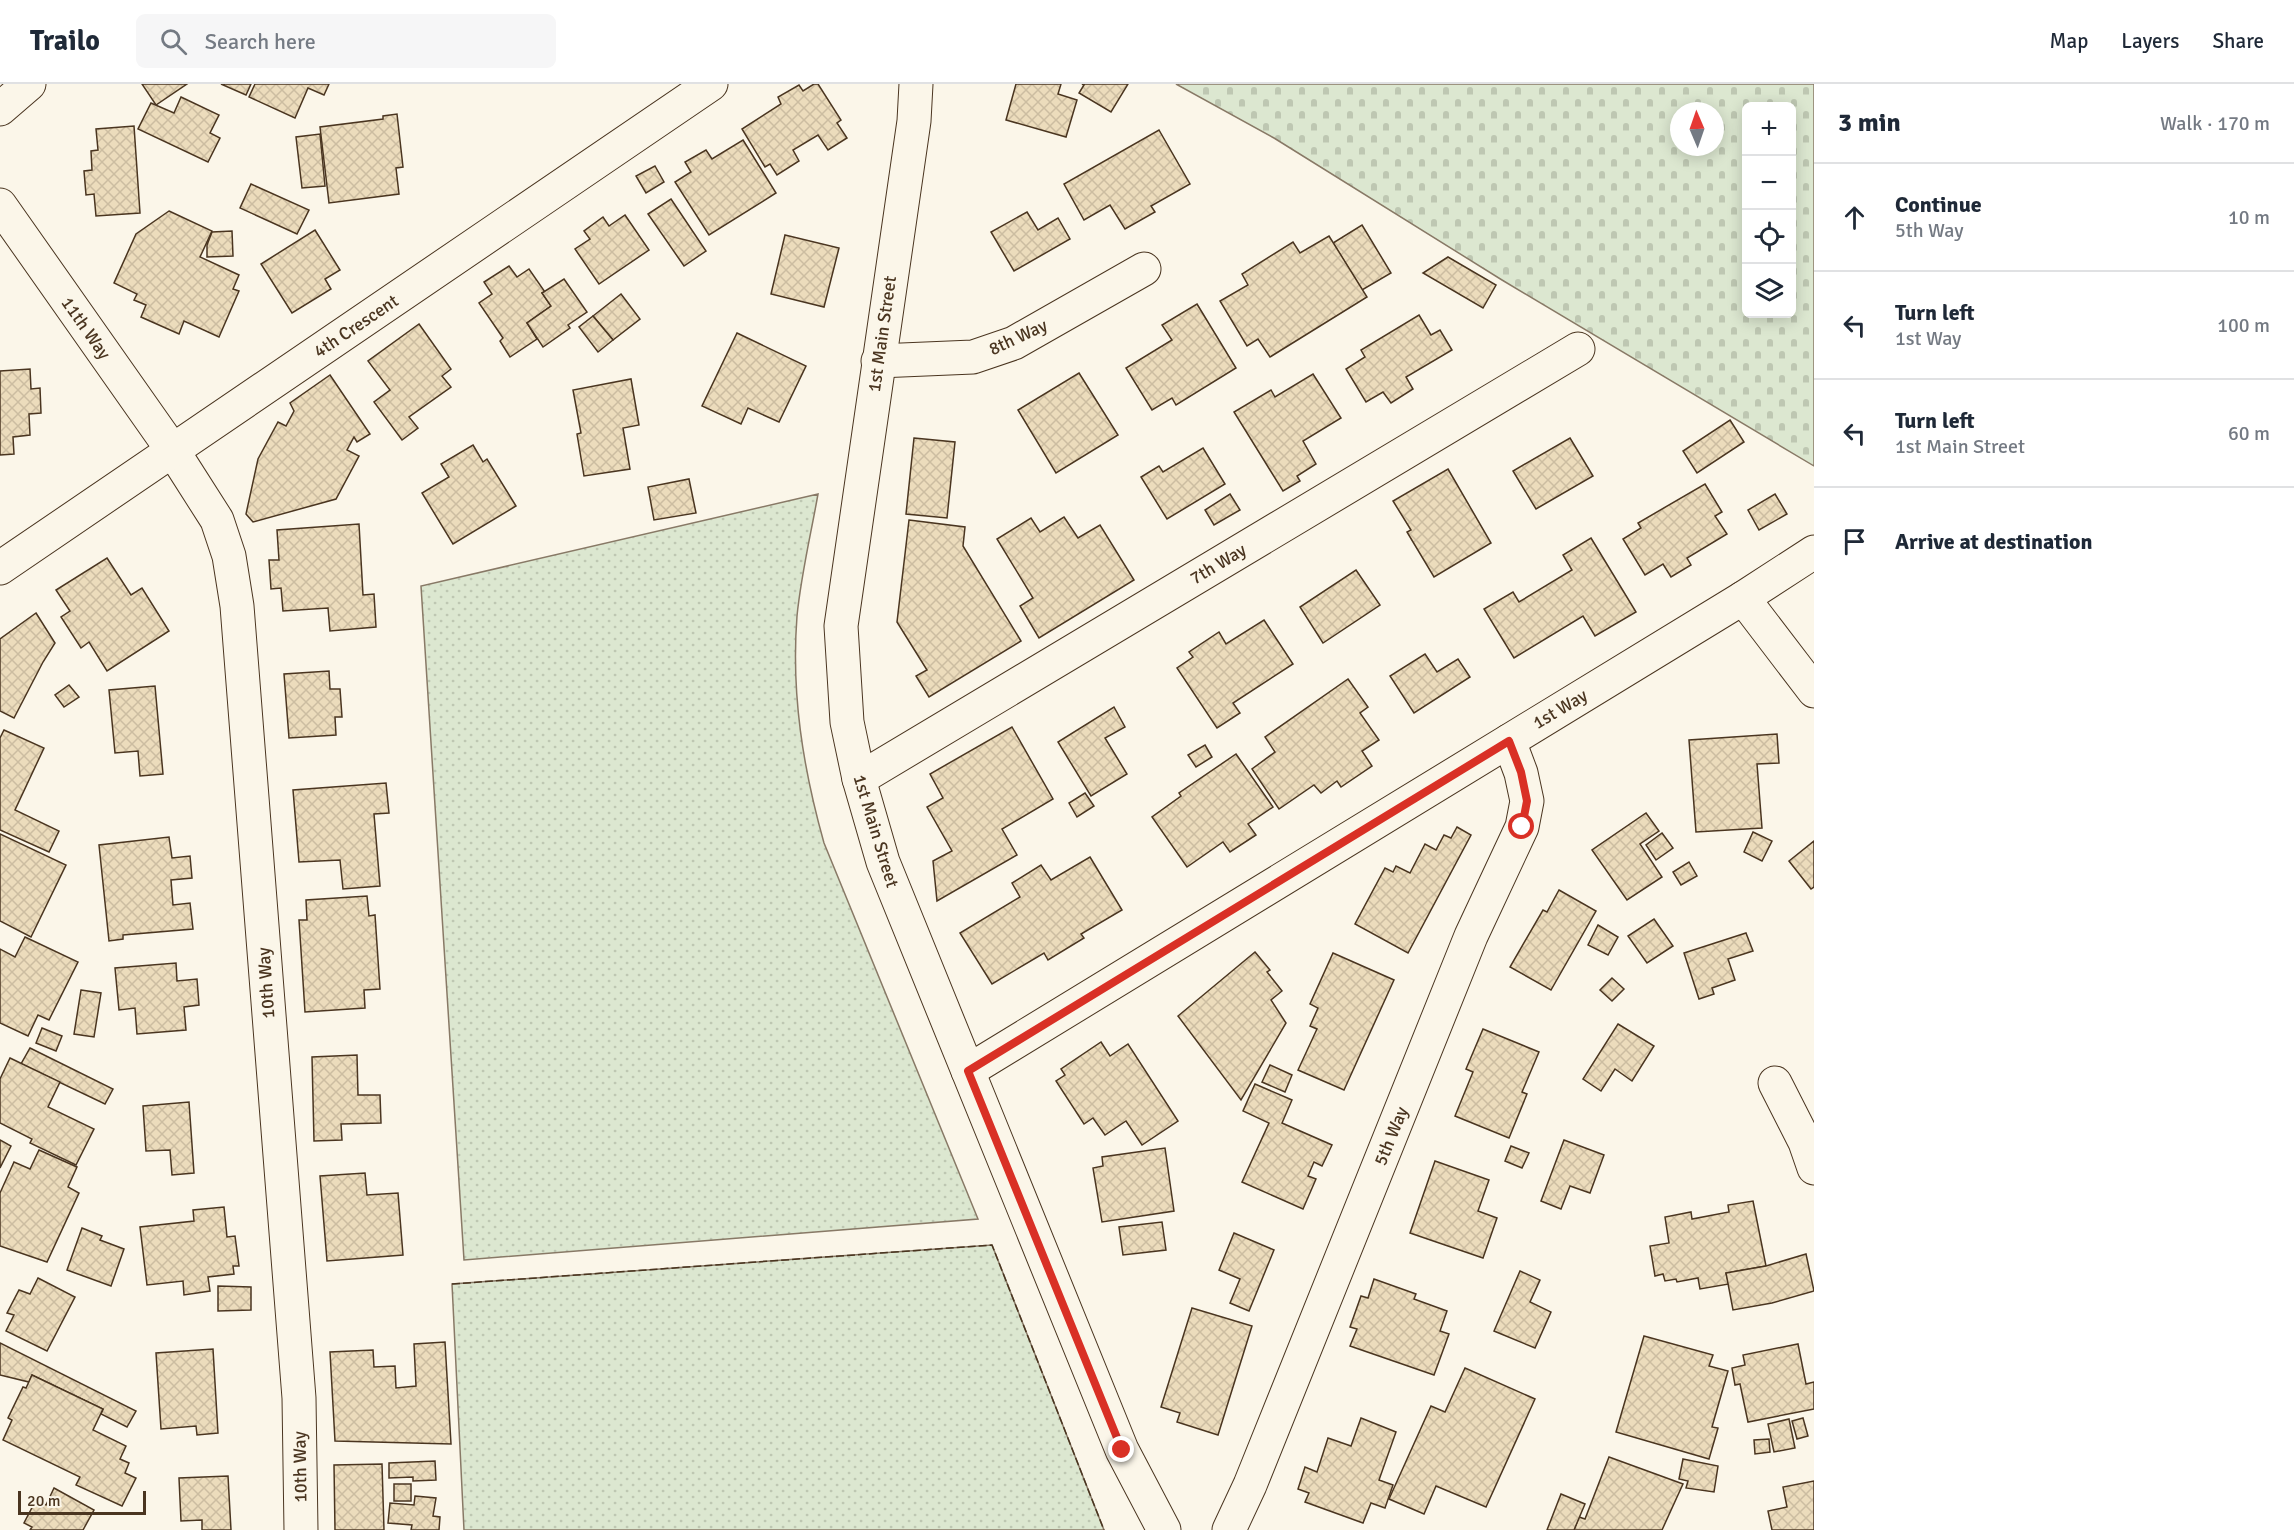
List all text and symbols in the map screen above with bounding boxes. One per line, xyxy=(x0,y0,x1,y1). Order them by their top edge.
search box xyxy=(136,14,556,68)
text: Trailo xyxy=(30,24,100,58)
icon: search xyxy=(157,25,190,58)
text: Search here xyxy=(205,28,316,55)
text: Map xyxy=(2050,28,2088,54)
text: Layers xyxy=(2121,28,2179,54)
text: Share xyxy=(2212,28,2264,54)
north arrow xyxy=(1670,102,1724,156)
map controls xyxy=(1742,102,1796,318)
button: + xyxy=(1742,102,1796,156)
text: 3 min xyxy=(1838,107,1901,139)
text: Walk · 170 m xyxy=(2160,111,2270,136)
button: − xyxy=(1742,156,1796,210)
text: Continue xyxy=(1895,191,1982,218)
icon: ahead xyxy=(1838,201,1871,234)
text: 10 m xyxy=(2228,205,2270,230)
button: locate xyxy=(1742,210,1796,264)
text: 5th Way xyxy=(1895,218,1964,243)
button: layers xyxy=(1742,264,1796,318)
street label: 1st Main Street xyxy=(863,274,901,394)
street label: 4th Crescent xyxy=(309,290,403,362)
street label: 11th Way xyxy=(56,292,116,364)
text: Turn left xyxy=(1895,299,1975,326)
icon: left xyxy=(1838,309,1871,342)
text: 100 m xyxy=(2217,313,2270,338)
street label: 8th Way xyxy=(985,314,1051,360)
text: 1st Way xyxy=(1895,326,1961,351)
text: Turn left xyxy=(1895,407,1975,434)
icon: left xyxy=(1838,417,1871,450)
text: 60 m xyxy=(2228,421,2270,446)
text: 1st Main Street xyxy=(1895,434,2025,459)
icon: arrive xyxy=(1838,525,1871,558)
text: Arrive at destination xyxy=(1895,528,2092,555)
street label: 7th Way xyxy=(1186,538,1251,589)
street label: 1st Way xyxy=(1529,684,1592,734)
street label: 1st Main Street xyxy=(848,772,904,890)
route start xyxy=(1508,813,1534,839)
street label: 10th Way xyxy=(252,946,279,1019)
street label: 5th Way xyxy=(1369,1103,1413,1169)
street label: 10th Way xyxy=(288,1431,312,1503)
route end xyxy=(1108,1436,1134,1462)
scale bar xyxy=(18,1488,146,1516)
text: 20 m xyxy=(27,1491,61,1511)

